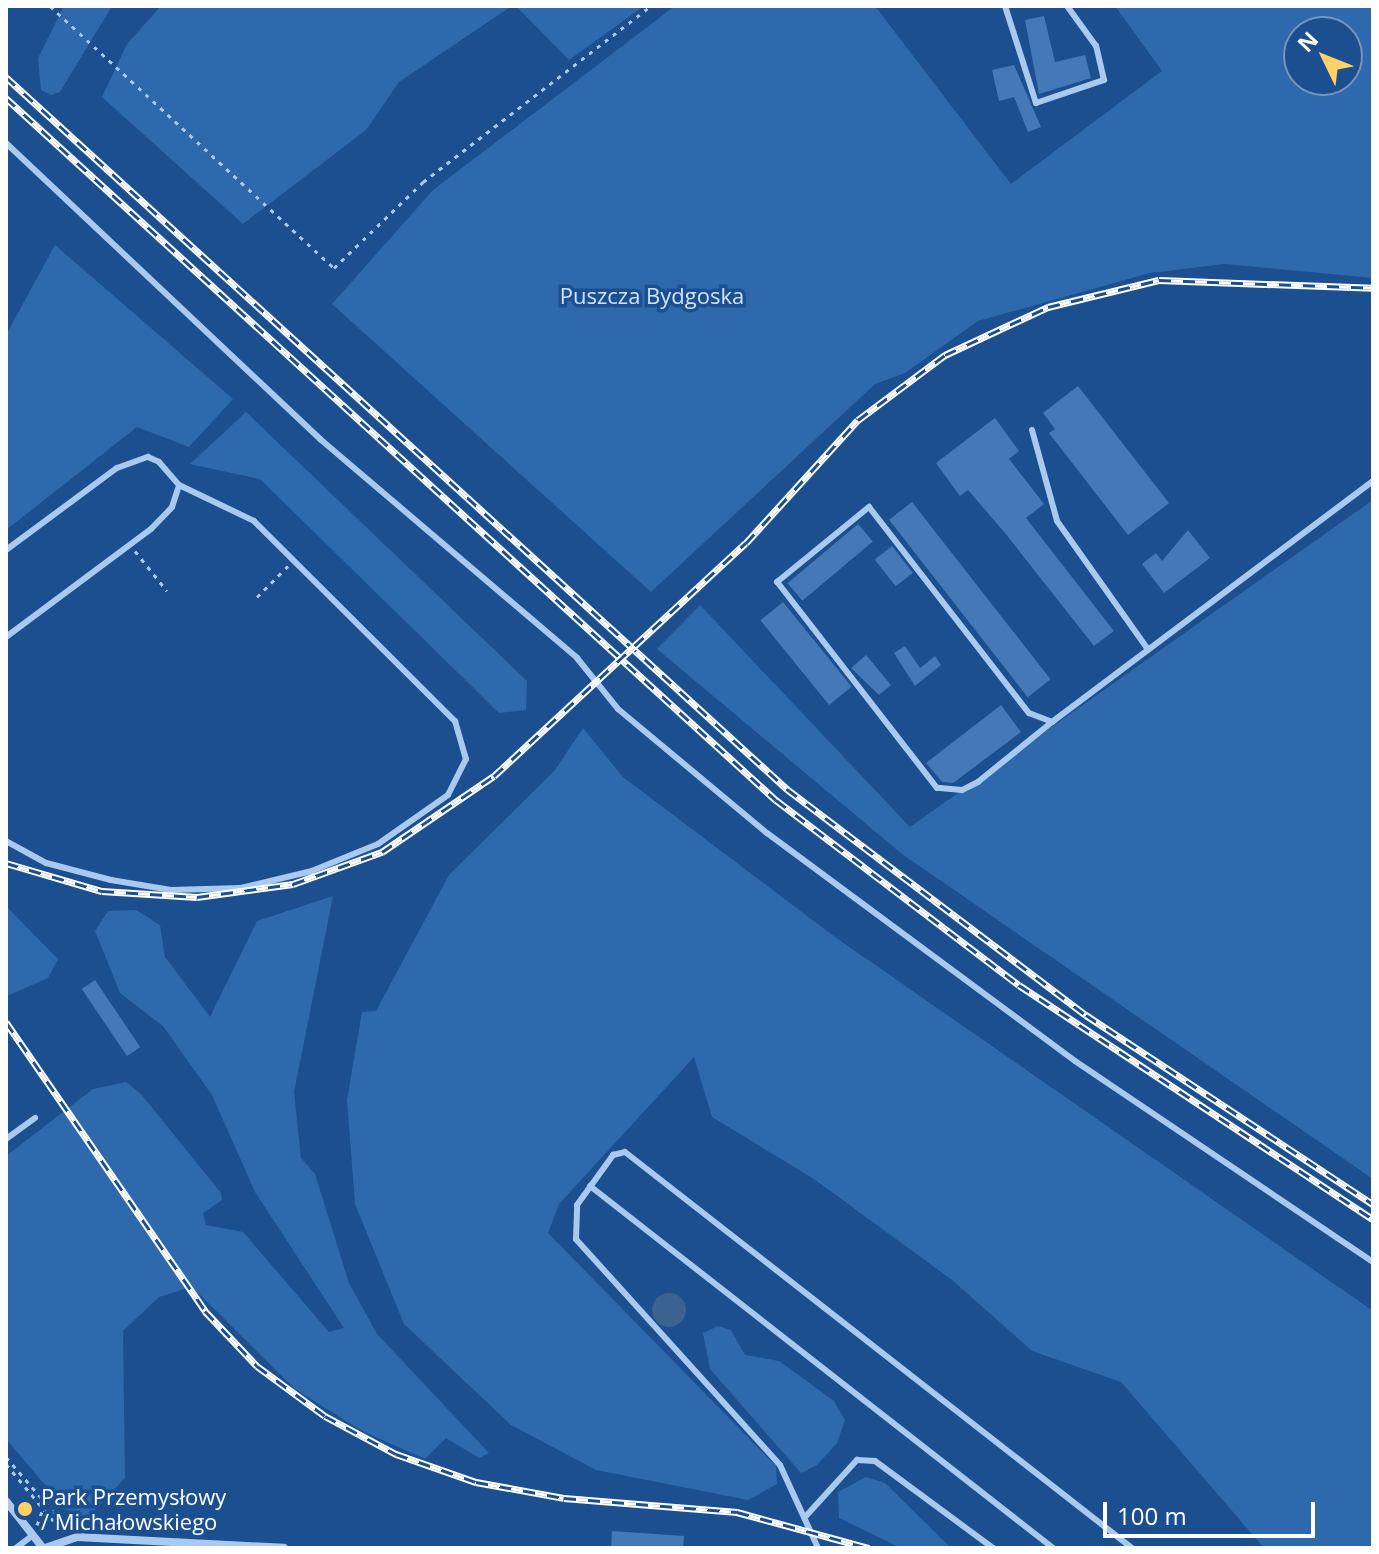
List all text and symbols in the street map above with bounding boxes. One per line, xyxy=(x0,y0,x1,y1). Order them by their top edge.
north arrow xyxy=(1283,16,1363,96)
text: N xyxy=(1290,24,1324,58)
park label: Puszcza Bydgoska xyxy=(560,283,744,309)
place label: Park Przemysłowy / Michałowskiego xyxy=(41,1483,226,1534)
scale bar xyxy=(1107,1486,1319,1536)
text: 100 m xyxy=(1117,1499,1187,1532)
marker: Park Przemysłowy / Michałowskiego xyxy=(16,1500,34,1518)

